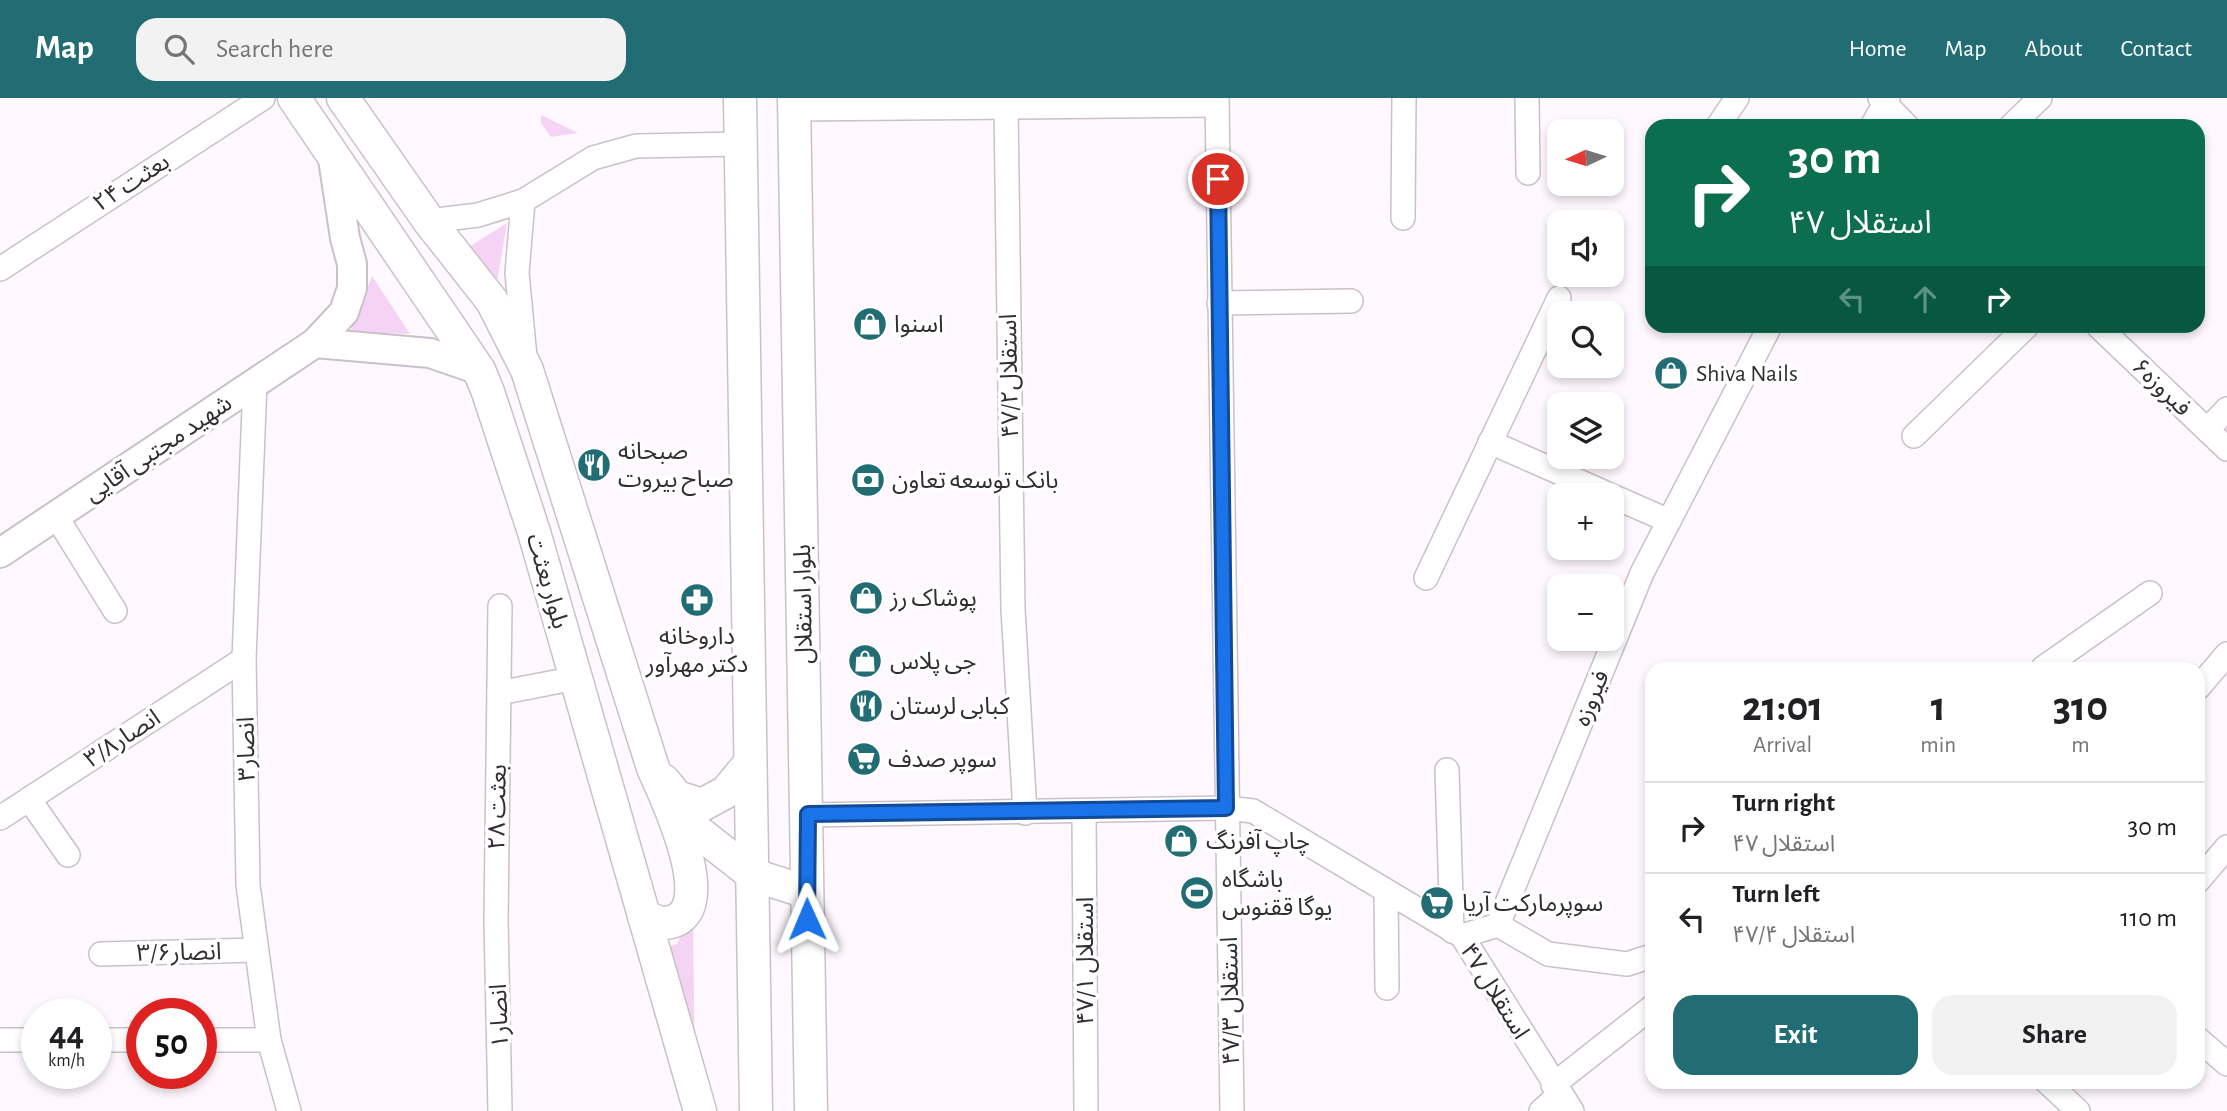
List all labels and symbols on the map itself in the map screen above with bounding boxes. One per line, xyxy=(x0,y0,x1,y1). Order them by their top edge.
north arrow xyxy=(1547,119,1624,196)
street label: بعثت ۲۴ xyxy=(89,149,174,216)
pin xyxy=(1188,149,1248,209)
shop icon: اسنوا xyxy=(851,305,889,343)
place label: اسنوا xyxy=(894,313,944,338)
street label: استقلال۴۷/۲ xyxy=(997,314,1024,438)
shop icon: Shiva Nails xyxy=(1652,354,1690,392)
street label: فیروزه۶ xyxy=(2127,354,2195,422)
place label: Shiva Nails xyxy=(1696,362,1798,386)
street label: شهید مجتبی آقایی xyxy=(80,389,236,507)
place label: صبحانه صباح بیروت xyxy=(618,440,734,496)
restaurant icon: صبحانه صباح بیروت xyxy=(575,446,613,484)
bank icon: بانک توسعه تعاون xyxy=(849,461,887,499)
place label: بانک توسعه تعاون xyxy=(892,469,1059,494)
street label: بلوار بعثت xyxy=(521,531,572,632)
street label: بلوار استقلال xyxy=(791,544,818,664)
shop icon: پوشاک رز xyxy=(847,579,885,617)
pharmacy icon: داروخانه دکتر مهرآور xyxy=(678,581,716,619)
place label: پوشاک رز xyxy=(889,587,977,613)
place label: داروخانه دکتر مهرآور xyxy=(645,625,748,678)
shop icon: جی پلاس xyxy=(846,642,884,680)
place label: جی پلاس xyxy=(890,650,976,676)
street label: فیروزه xyxy=(1570,667,1615,730)
restaurant icon: کبابی لرستان xyxy=(847,687,885,725)
place label: کبابی لرستان xyxy=(890,695,1011,720)
street label: انصار۳/۸ xyxy=(80,706,165,773)
street label: انصار۳ xyxy=(234,717,261,781)
supermarket icon: سوپر صدف xyxy=(845,740,883,778)
place label: سوپر صدف xyxy=(888,748,997,774)
street label: بعثت ۲۸ xyxy=(485,764,511,850)
shop icon: چاپ آفرنگ xyxy=(1162,822,1200,860)
place label: چاپ آفرنگ xyxy=(1206,828,1310,857)
place label: باشگاه یوگا ققنوس xyxy=(1222,867,1333,921)
sports icon: باشگاه یوگا ققنوس xyxy=(1178,874,1216,912)
position arrow xyxy=(770,882,844,956)
supermarket icon: سوپرمارکت آریا xyxy=(1418,884,1456,922)
place label: سوپرمارکت آریا xyxy=(1462,890,1603,918)
street label: ۴۷/۱ استقلال xyxy=(1074,897,1099,1025)
street label: ۴۷/۳ استقلال xyxy=(1218,937,1245,1065)
street label: ۴۷ استقلال xyxy=(1455,939,1533,1044)
street label: انصار۳/۶ xyxy=(136,940,222,967)
street label: انصار۱ xyxy=(487,983,514,1049)
speed limit sign: 50 xyxy=(126,998,217,1089)

